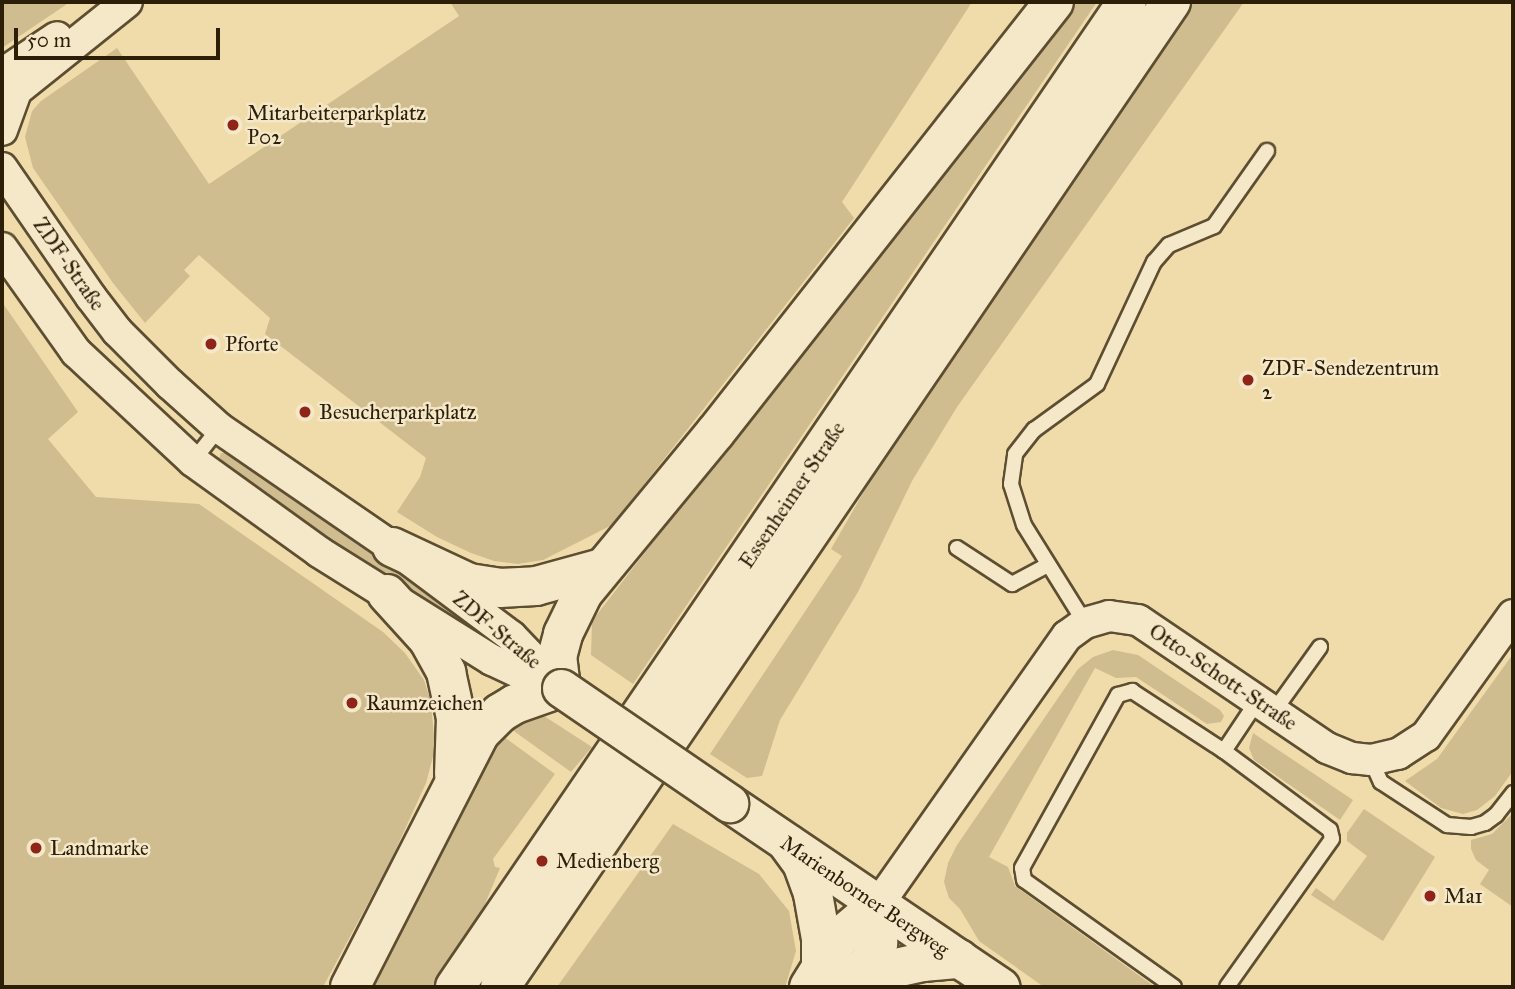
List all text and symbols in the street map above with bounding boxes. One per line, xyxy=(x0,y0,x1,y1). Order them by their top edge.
scale bar xyxy=(18,14,224,58)
text: 50 m xyxy=(27,27,71,53)
place label: Mitarbeiterparkplatz P02 xyxy=(247,100,426,150)
marker: Mitarbeiterparkplatz P02 xyxy=(225,117,241,133)
street label: ZDF-Straße xyxy=(28,213,110,315)
place label: Pforte xyxy=(225,331,279,357)
marker: Pforte xyxy=(203,336,219,352)
place label: ZDF-Sendezentrum 2 xyxy=(1262,355,1439,405)
marker: ZDF-Sendezentrum 2 xyxy=(1240,372,1256,388)
place label: Besucherparkplatz xyxy=(319,399,476,425)
marker: Besucherparkplatz xyxy=(297,404,313,420)
street label: Essenheimer Straße xyxy=(734,417,850,573)
street label: ZDF-Straße xyxy=(448,586,546,674)
street label: Otto-Schott-Straße xyxy=(1144,618,1302,736)
place label: Raumzeichen xyxy=(366,690,483,716)
marker: Raumzeichen xyxy=(344,695,360,711)
street label: Marienborner Bergweg xyxy=(776,830,954,962)
place label: Landmarke xyxy=(50,835,149,861)
marker: Landmarke xyxy=(28,840,44,856)
place label: Medienberg xyxy=(556,848,659,874)
marker: Medienberg xyxy=(534,853,550,869)
place label: Ma1 xyxy=(1444,883,1483,909)
marker: Ma1 xyxy=(1422,888,1438,904)

